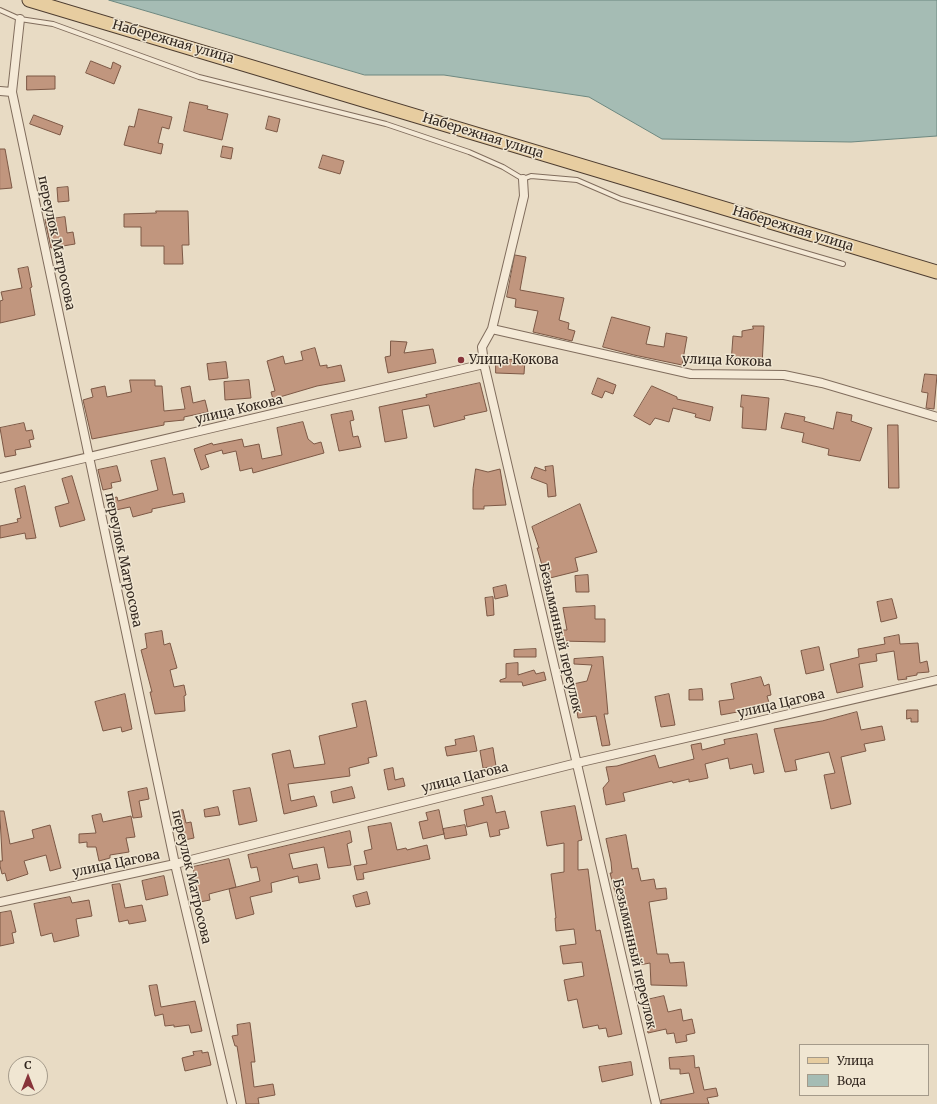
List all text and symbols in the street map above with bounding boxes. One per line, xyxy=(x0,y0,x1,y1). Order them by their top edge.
street label: Набережная улица xyxy=(110,17,236,67)
street label: Набережная улица xyxy=(421,110,545,162)
street label: переулок Матросова xyxy=(34,174,78,312)
street label: Набережная улица xyxy=(731,203,855,255)
place label: Улица Кокова xyxy=(469,352,559,368)
street label: улица Кокова xyxy=(682,352,772,370)
marker: Улица Кокова xyxy=(456,355,466,365)
street label: улица Кокова xyxy=(194,392,284,428)
street label: переулок Матросова xyxy=(101,491,145,629)
street label: Безымянный переулок xyxy=(535,561,585,715)
street label: улица Цагова xyxy=(736,686,826,722)
street label: улица Цагова xyxy=(420,760,510,796)
street label: переулок Матросова xyxy=(168,809,214,945)
street label: улица Цагова xyxy=(71,847,161,881)
street label: Безымянный переулок xyxy=(609,877,659,1031)
legend xyxy=(799,1044,929,1096)
text: Улица xyxy=(837,1053,874,1068)
north arrow xyxy=(8,1056,48,1096)
text: С xyxy=(24,1058,32,1072)
text: Вода xyxy=(837,1073,866,1088)

